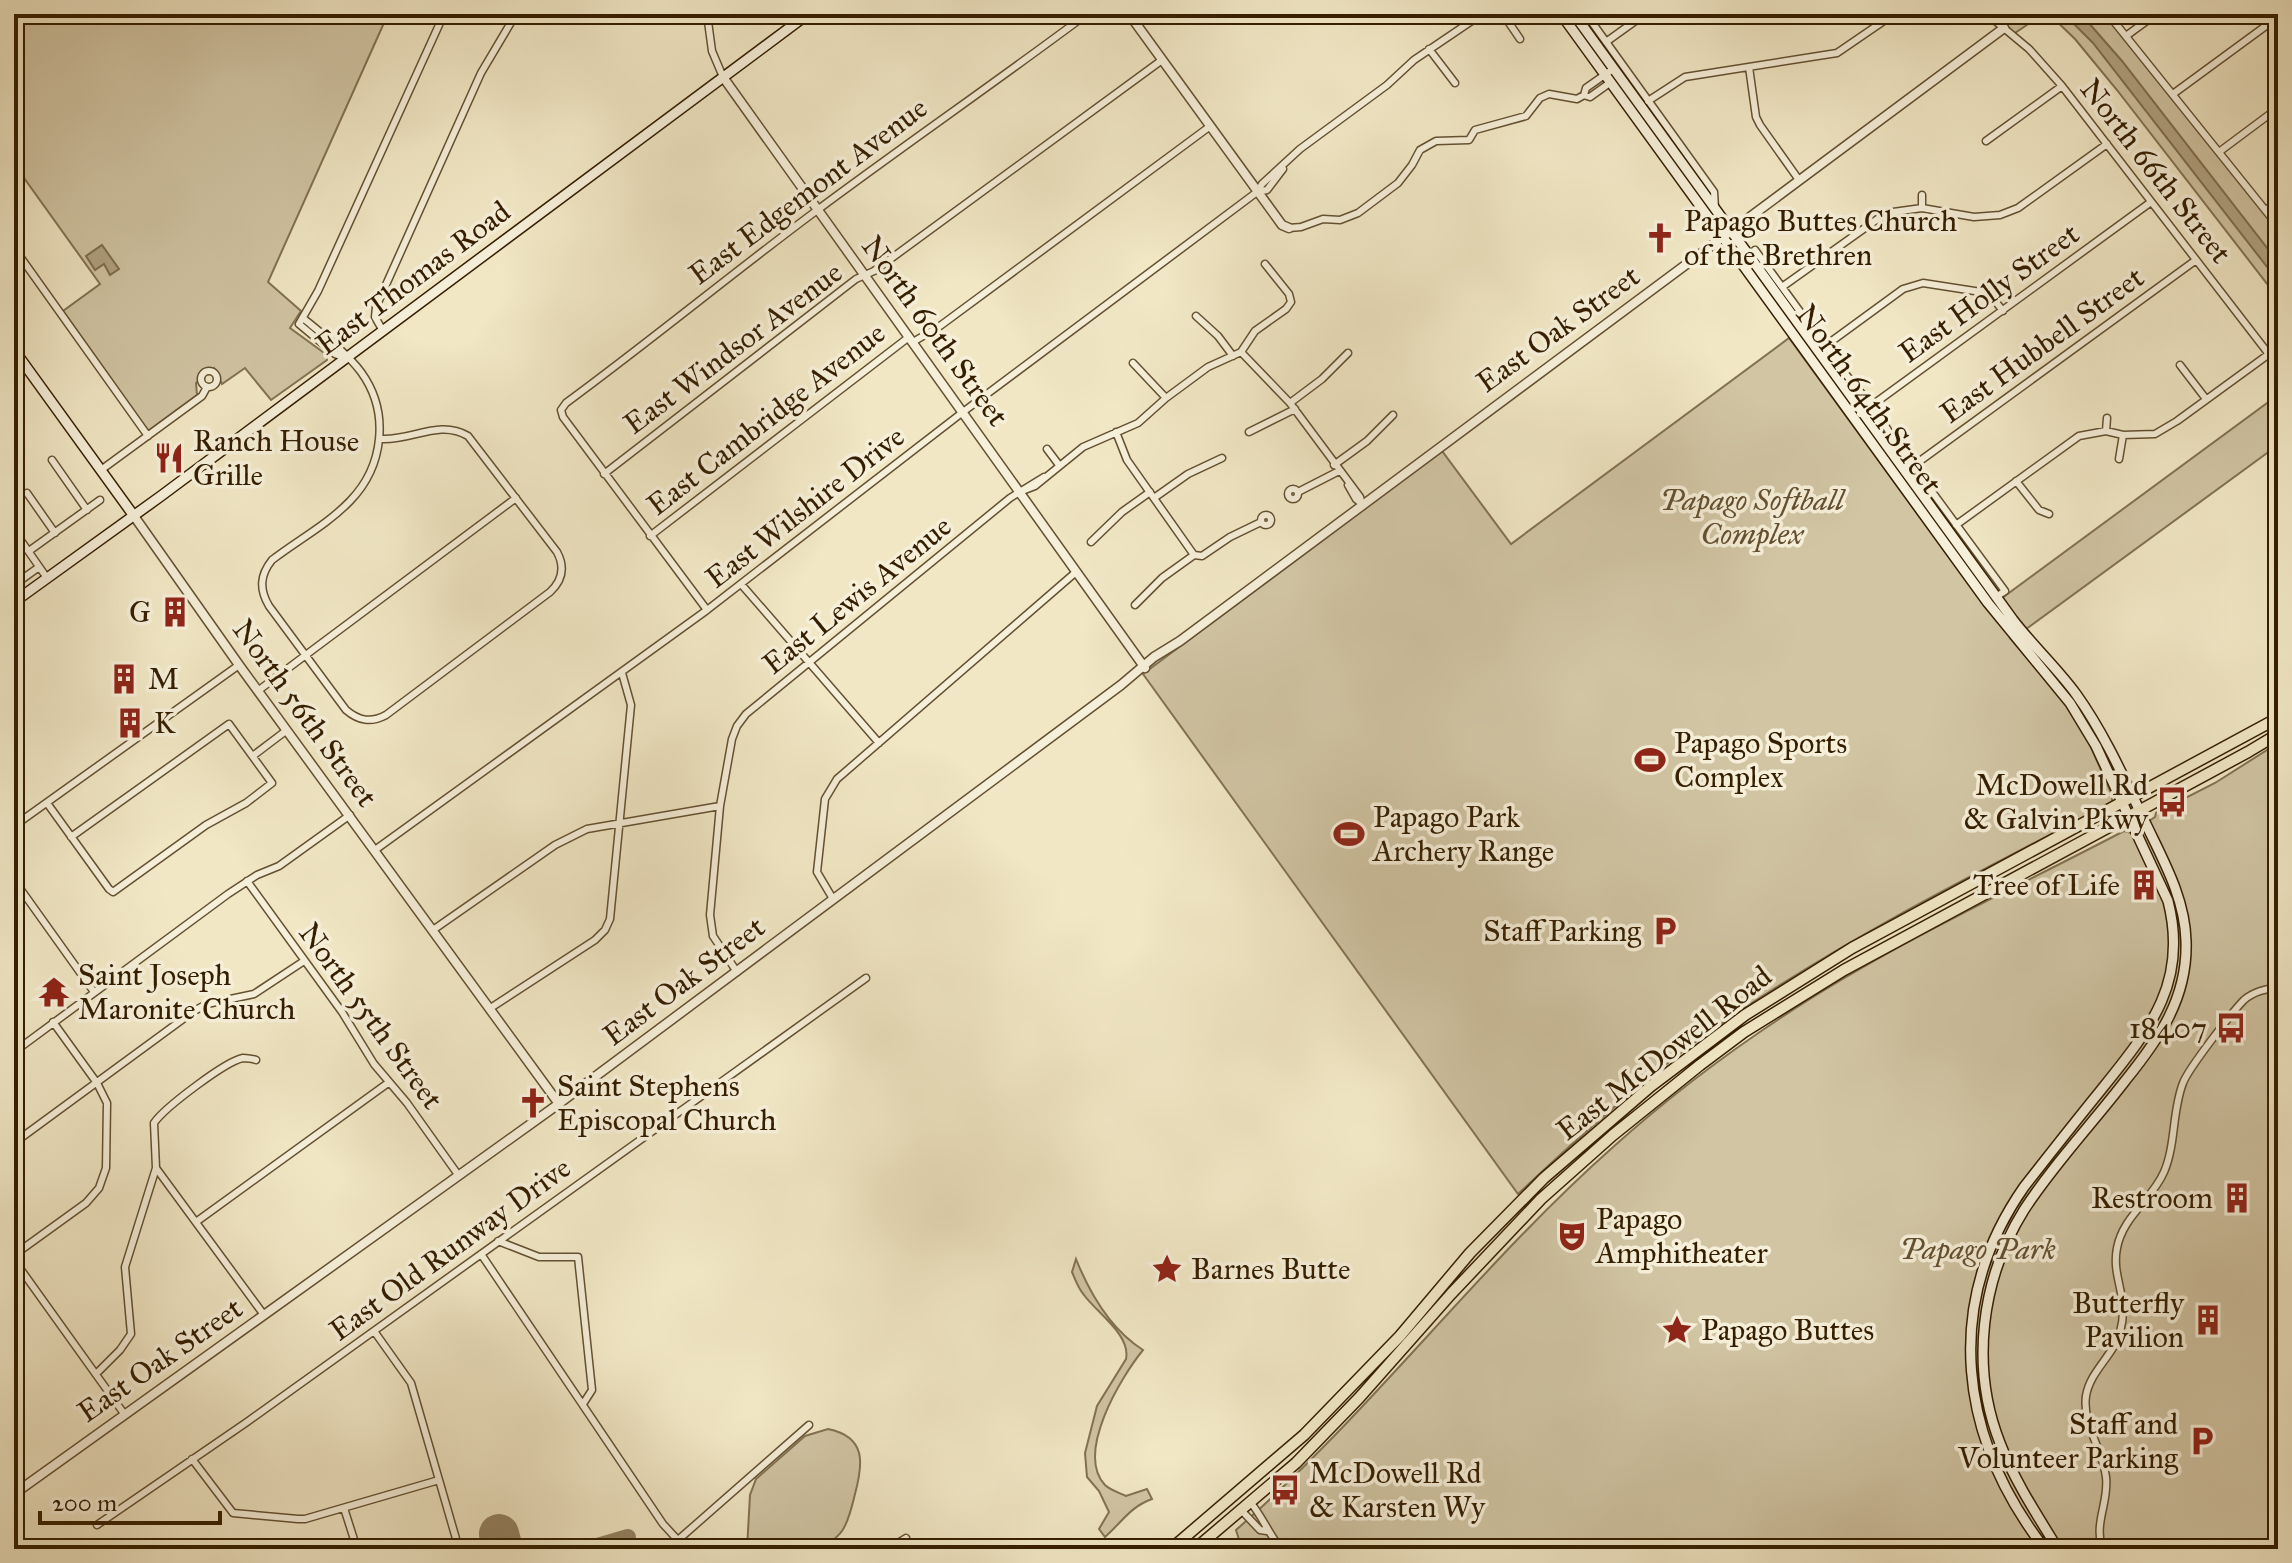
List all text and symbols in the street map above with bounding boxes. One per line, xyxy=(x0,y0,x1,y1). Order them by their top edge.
street label: North 66th Street xyxy=(2073,72,2239,271)
street label: East Edgemont Avenue xyxy=(682,90,934,292)
street label: East Thomas Road xyxy=(309,193,517,363)
place label: Papago Buttes Church of the Brethren xyxy=(1684,203,1957,273)
street label: East Holly Street xyxy=(1892,215,2086,370)
church icon: Papago Buttes Church of the Brethren xyxy=(1643,221,1677,255)
street label: North 60th Street xyxy=(854,229,1016,433)
street label: East Windsor Avenue xyxy=(617,254,849,442)
street label: East Oak Street xyxy=(1469,258,1647,400)
street label: East Hubbell Street xyxy=(1933,259,2151,431)
street label: North 64th Street xyxy=(1788,297,1950,501)
street label: East Cambridge Avenue xyxy=(640,315,892,523)
street label: East Wilshire Drive xyxy=(698,418,912,596)
place label: Ranch House Grille xyxy=(193,423,359,493)
restaurant icon: Ranch House Grille xyxy=(152,441,186,475)
park label: Papago Softball Complex xyxy=(1660,482,1847,553)
street label: East Lewis Avenue xyxy=(755,508,959,682)
place label: G xyxy=(129,594,151,630)
building icon: G xyxy=(158,595,192,629)
street label: North 56th Street xyxy=(225,612,385,814)
place label: M xyxy=(148,661,179,697)
building icon: M xyxy=(107,662,141,696)
place label: K xyxy=(154,705,176,741)
building icon: K xyxy=(113,706,147,740)
place label: Papago Sports Complex xyxy=(1674,725,1847,795)
sports icon: Papago Sports Complex xyxy=(1633,743,1667,777)
place label: McDowell Rd & Galvin Pkwy xyxy=(1964,767,2149,837)
bus stop icon: McDowell Rd & Galvin Pkwy xyxy=(2155,785,2189,819)
place label: Papago Park Archery Range xyxy=(1371,799,1554,869)
sports icon: Papago Park Archery Range xyxy=(1332,817,1366,851)
place label: Tree of Life xyxy=(1973,867,2120,903)
building icon: Tree of Life xyxy=(2127,868,2161,902)
street label: East Oak Street xyxy=(596,908,772,1053)
place label: Staff Parking xyxy=(1483,913,1642,949)
parking icon: Staff Parking xyxy=(1648,914,1682,948)
street label: North 55th Street xyxy=(291,916,451,1116)
place label: Saint Joseph Maronite Church xyxy=(78,957,296,1027)
street label: East McDowell Road xyxy=(1549,958,1779,1148)
temple icon: Saint Joseph Maronite Church xyxy=(37,975,71,1009)
place label: 18407 xyxy=(2129,1010,2207,1046)
bus stop icon: 18407 xyxy=(2214,1011,2248,1045)
place label: Saint Stephens Episcopal Church xyxy=(557,1068,777,1138)
church icon: Saint Stephens Episcopal Church xyxy=(516,1086,550,1120)
street label: East Old Runway Drive xyxy=(322,1149,578,1349)
place label: Restroom xyxy=(2091,1180,2213,1216)
building icon: Restroom xyxy=(2220,1181,2254,1215)
place label: Papago Amphitheater xyxy=(1594,1201,1768,1271)
theatre icon: Papago Amphitheater xyxy=(1555,1219,1589,1253)
park label: Papago Park xyxy=(1900,1231,2056,1268)
place label: Barnes Butte xyxy=(1191,1251,1350,1287)
place icon: Barnes Butte xyxy=(1150,1252,1184,1286)
place label: Butterfly Pavilion xyxy=(2072,1285,2185,1355)
street label: East Oak Street xyxy=(71,1290,250,1430)
building icon: Butterfly Pavilion xyxy=(2191,1303,2225,1337)
place label: Papago Buttes xyxy=(1701,1312,1874,1348)
place icon: Papago Buttes xyxy=(1660,1313,1694,1347)
place label: Staff and Volunteer Parking xyxy=(1957,1406,2179,1476)
parking icon: Staff and Volunteer Parking xyxy=(2185,1424,2219,1458)
place label: McDowell Rd & Karsten Wy xyxy=(1309,1455,1486,1525)
bus stop icon: McDowell Rd & Karsten Wy xyxy=(1268,1473,1302,1507)
scale bar xyxy=(40,1475,220,1525)
text: 200 m xyxy=(52,1488,117,1518)

